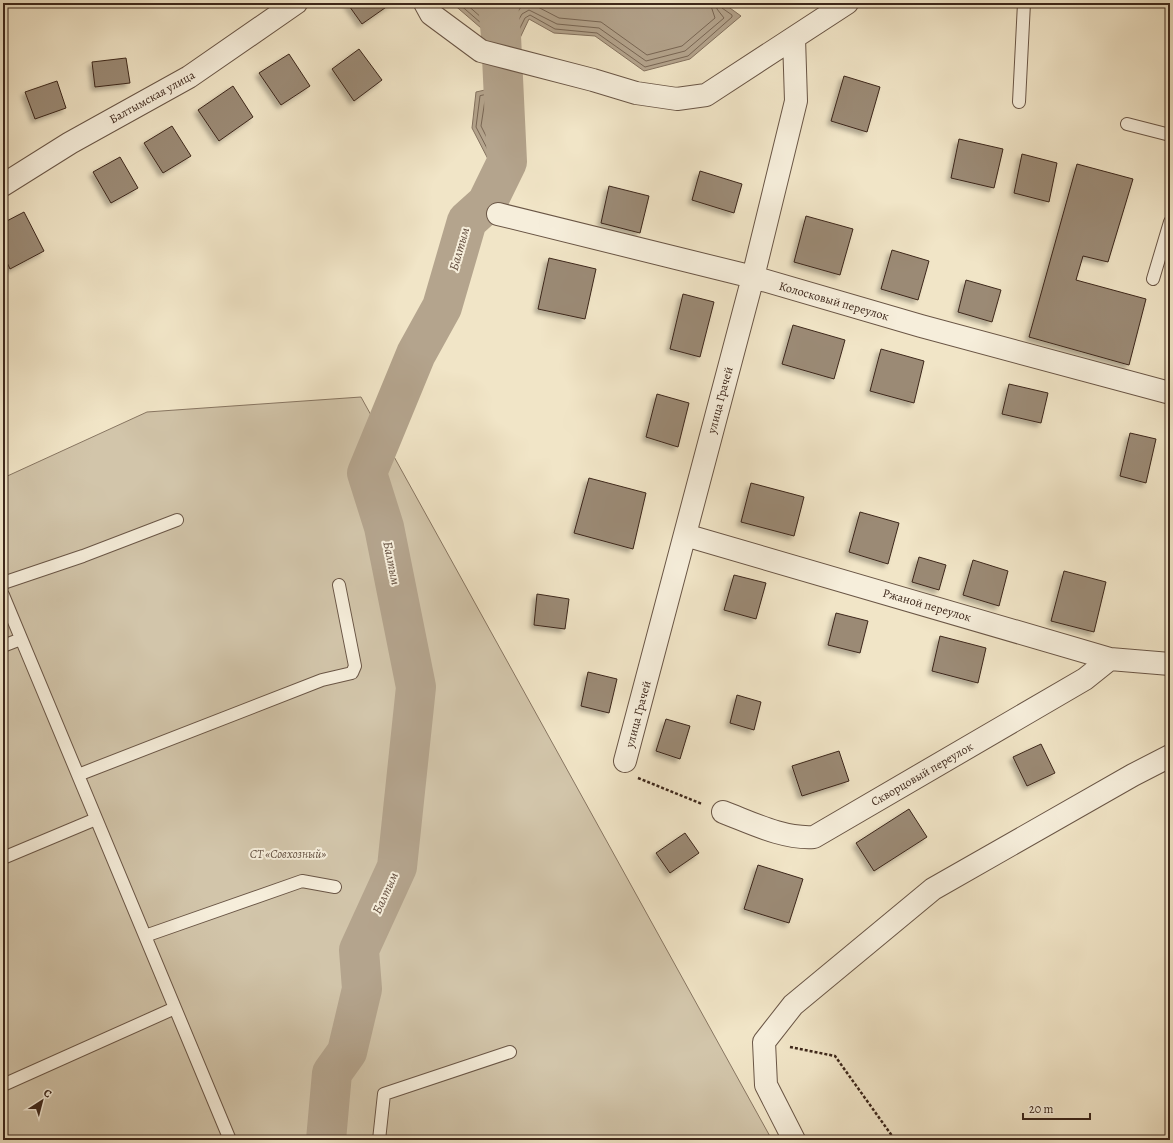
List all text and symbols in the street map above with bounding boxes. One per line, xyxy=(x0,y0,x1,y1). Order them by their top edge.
street label: Балтымская улица xyxy=(106,67,198,127)
water label: Балтым xyxy=(445,225,473,273)
street label: Колосковый переулок xyxy=(777,278,891,324)
street label: улица Грачей xyxy=(703,365,737,436)
water label: Балтым xyxy=(379,540,405,586)
street label: Ржаной переулок xyxy=(881,585,973,625)
street label: улица Грачей xyxy=(621,679,655,750)
street label: Скворцовый переулок xyxy=(868,738,976,810)
park label: СТ «Совхозный» xyxy=(250,846,326,862)
water label: Балтым xyxy=(368,869,402,917)
north arrow xyxy=(22,1081,62,1121)
text: С xyxy=(40,1085,55,1102)
scale bar xyxy=(1023,1095,1090,1121)
text: 20 m xyxy=(1029,1101,1053,1117)

